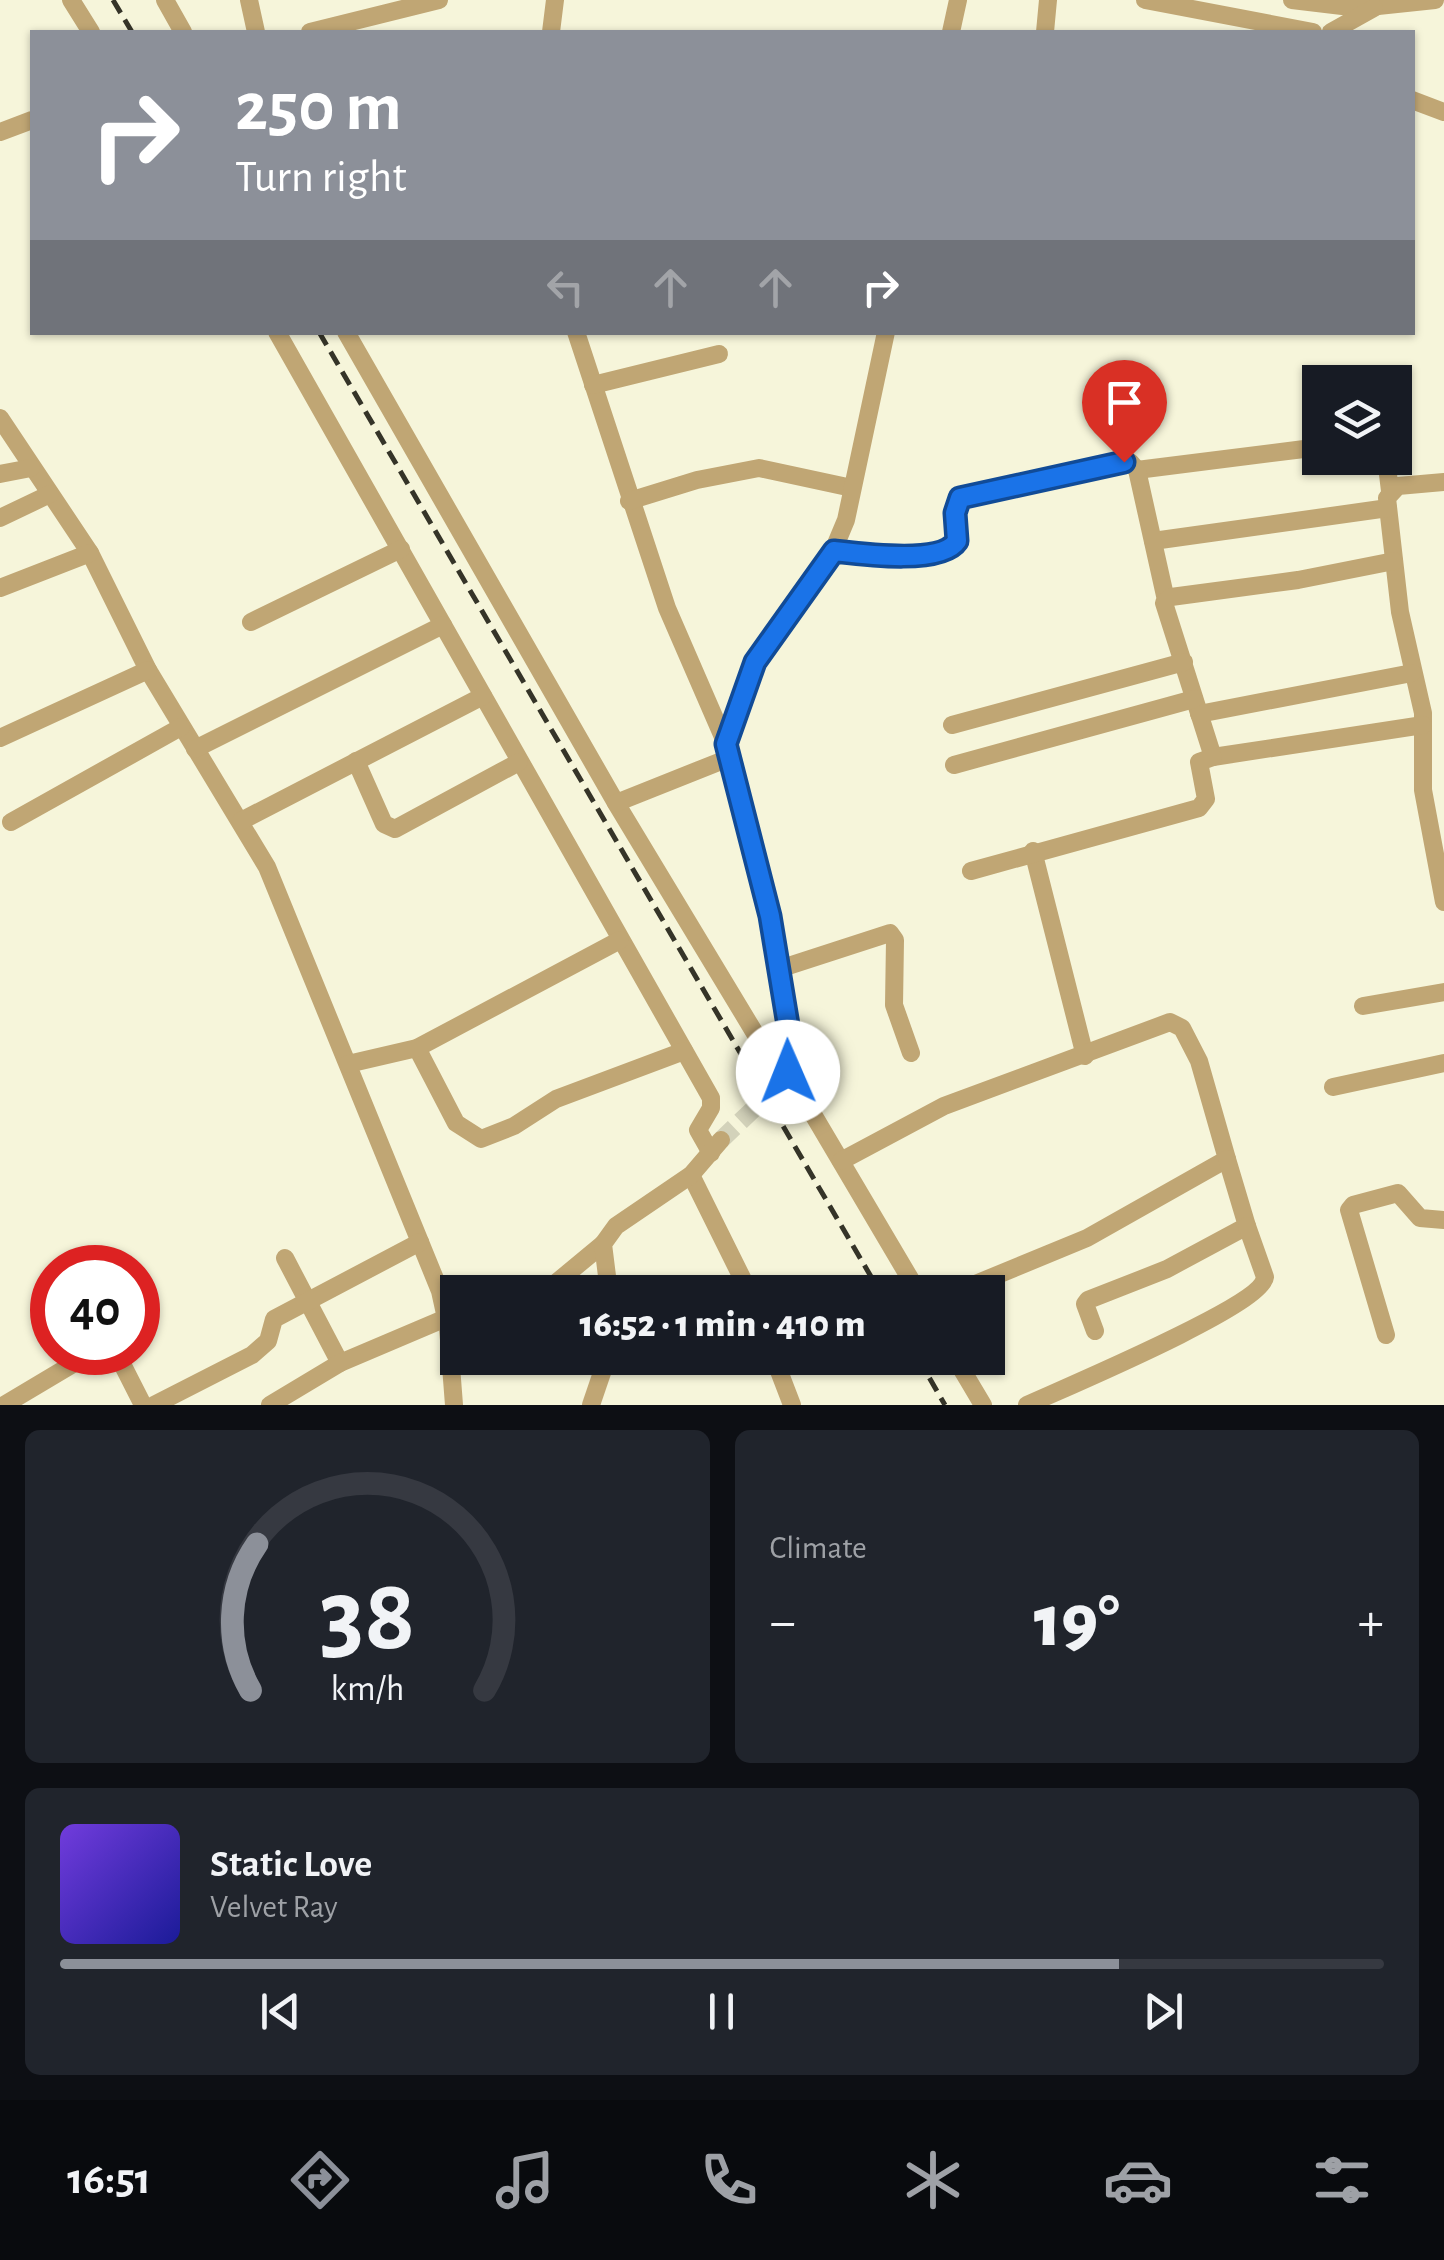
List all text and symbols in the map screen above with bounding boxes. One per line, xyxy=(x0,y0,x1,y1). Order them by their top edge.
icon: right xyxy=(70,70,200,200)
text: 250 m xyxy=(235,73,402,143)
text: Turn right xyxy=(235,155,407,200)
icon: left xyxy=(538,260,593,315)
icon: ahead xyxy=(643,260,698,315)
icon: ahead xyxy=(748,260,803,315)
icon: right xyxy=(853,260,908,315)
pin xyxy=(1082,360,1167,463)
map controls xyxy=(1302,365,1412,475)
button: layers xyxy=(1302,365,1412,475)
icon: arrive xyxy=(1097,375,1152,430)
position arrow xyxy=(736,1020,840,1124)
speed limit sign: 40 xyxy=(30,1245,160,1375)
text: 16:52 · 1 min · 410 m xyxy=(580,1306,865,1344)
text: Climate xyxy=(770,1532,867,1564)
text: 38 xyxy=(319,1565,415,1669)
text: 19° xyxy=(1034,1585,1120,1660)
text: − xyxy=(770,1595,796,1650)
text: + xyxy=(1358,1595,1384,1650)
text: km/h xyxy=(330,1671,404,1707)
text: Static Love xyxy=(210,1846,372,1884)
text: Velvet Ray xyxy=(210,1891,338,1923)
icon: previous xyxy=(253,1984,308,2039)
icon: pause xyxy=(694,1984,749,2039)
icon: next xyxy=(1136,1984,1191,2039)
icon: directions xyxy=(285,2145,355,2215)
icon: music xyxy=(490,2145,560,2215)
icon: phone xyxy=(694,2145,764,2215)
icon: climate xyxy=(898,2145,968,2215)
icon: car xyxy=(1103,2145,1173,2215)
icon: filters xyxy=(1307,2145,1377,2215)
text: 16:51 xyxy=(67,2157,151,2202)

